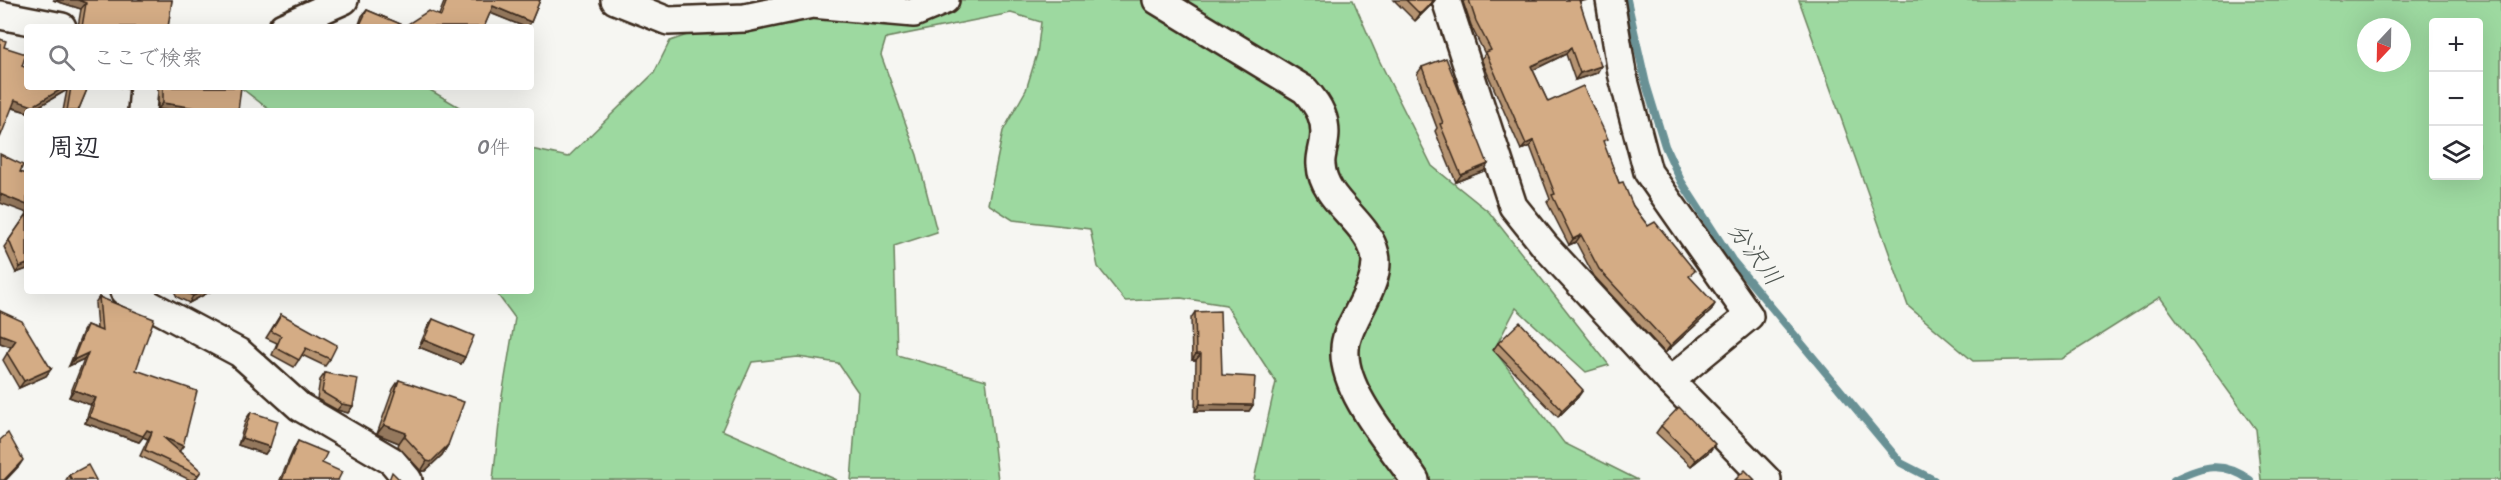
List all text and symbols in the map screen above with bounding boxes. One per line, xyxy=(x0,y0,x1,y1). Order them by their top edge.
north arrow xyxy=(2357,18,2411,72)
map controls xyxy=(2429,18,2483,180)
button: + xyxy=(2429,18,2483,72)
search box xyxy=(24,24,534,90)
text: ここで検索 xyxy=(93,38,203,77)
icon: search xyxy=(45,41,78,74)
button: − xyxy=(2429,72,2483,126)
text: 周辺 xyxy=(48,124,100,170)
button: layers xyxy=(2429,126,2483,180)
text: 0件 xyxy=(477,130,510,165)
water label: 分沢川 xyxy=(1717,213,1793,295)

